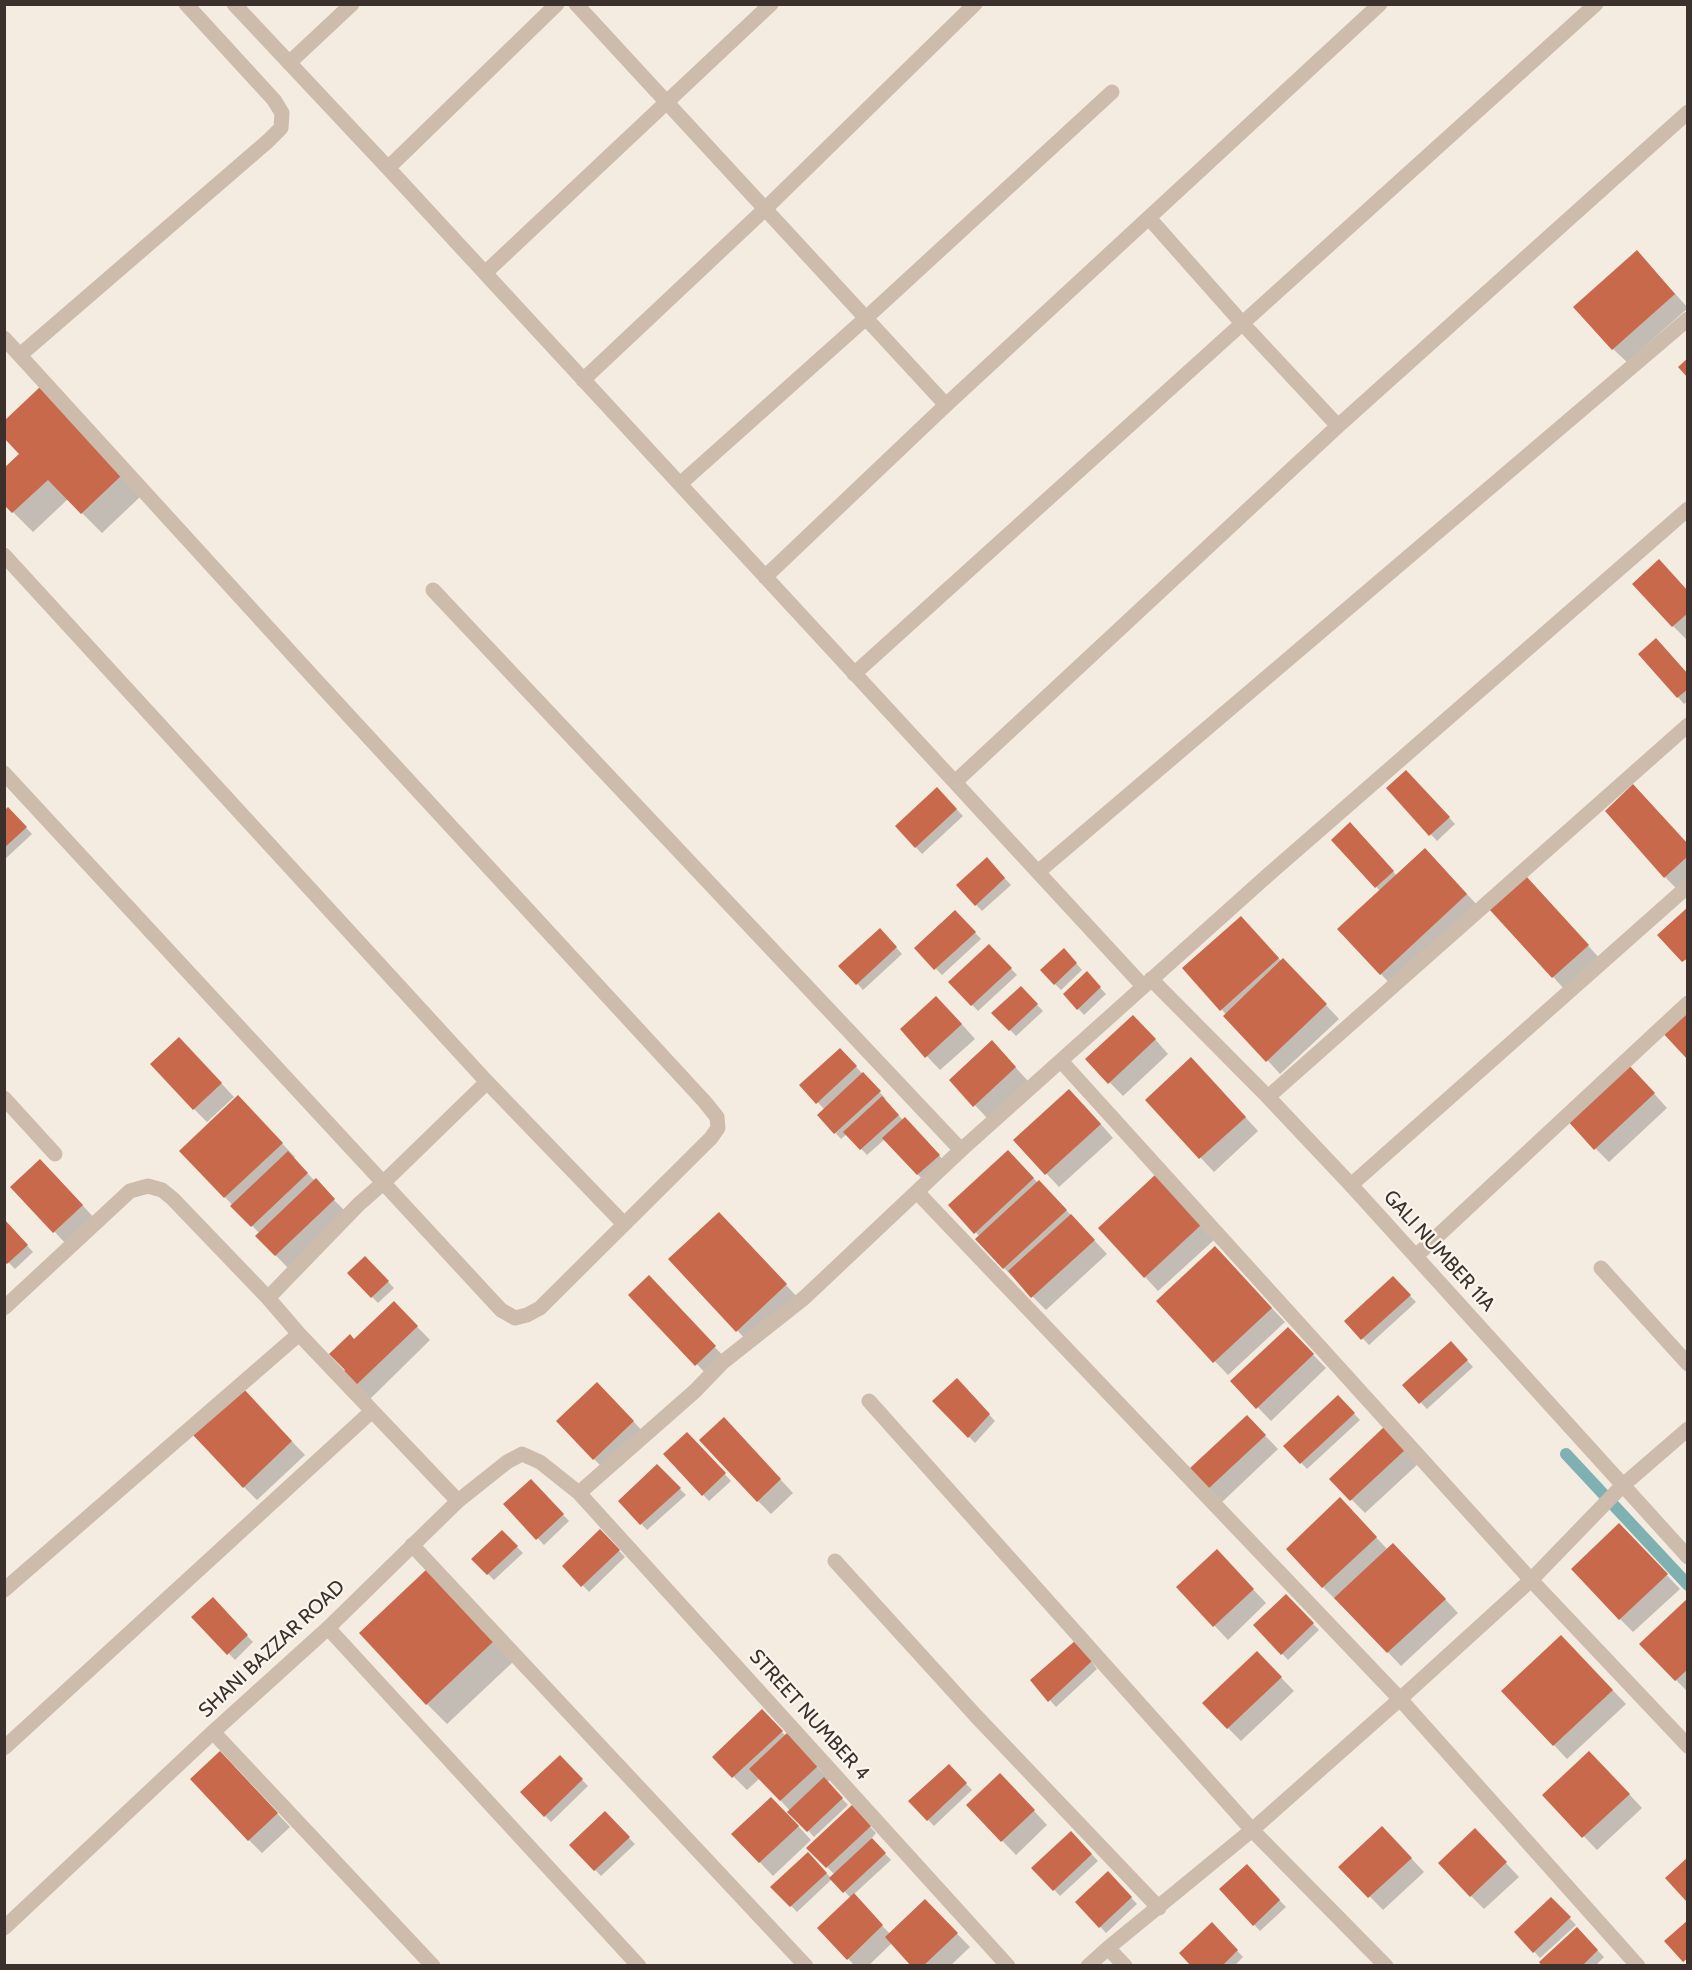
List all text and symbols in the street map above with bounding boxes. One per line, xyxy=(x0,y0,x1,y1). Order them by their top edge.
street label: GALI NUMBER 11A xyxy=(1378,1185,1500,1317)
street label: SHANI BAZZAR ROAD xyxy=(194,1575,350,1723)
street label: STREET NUMBER 4 xyxy=(744,1645,874,1785)

